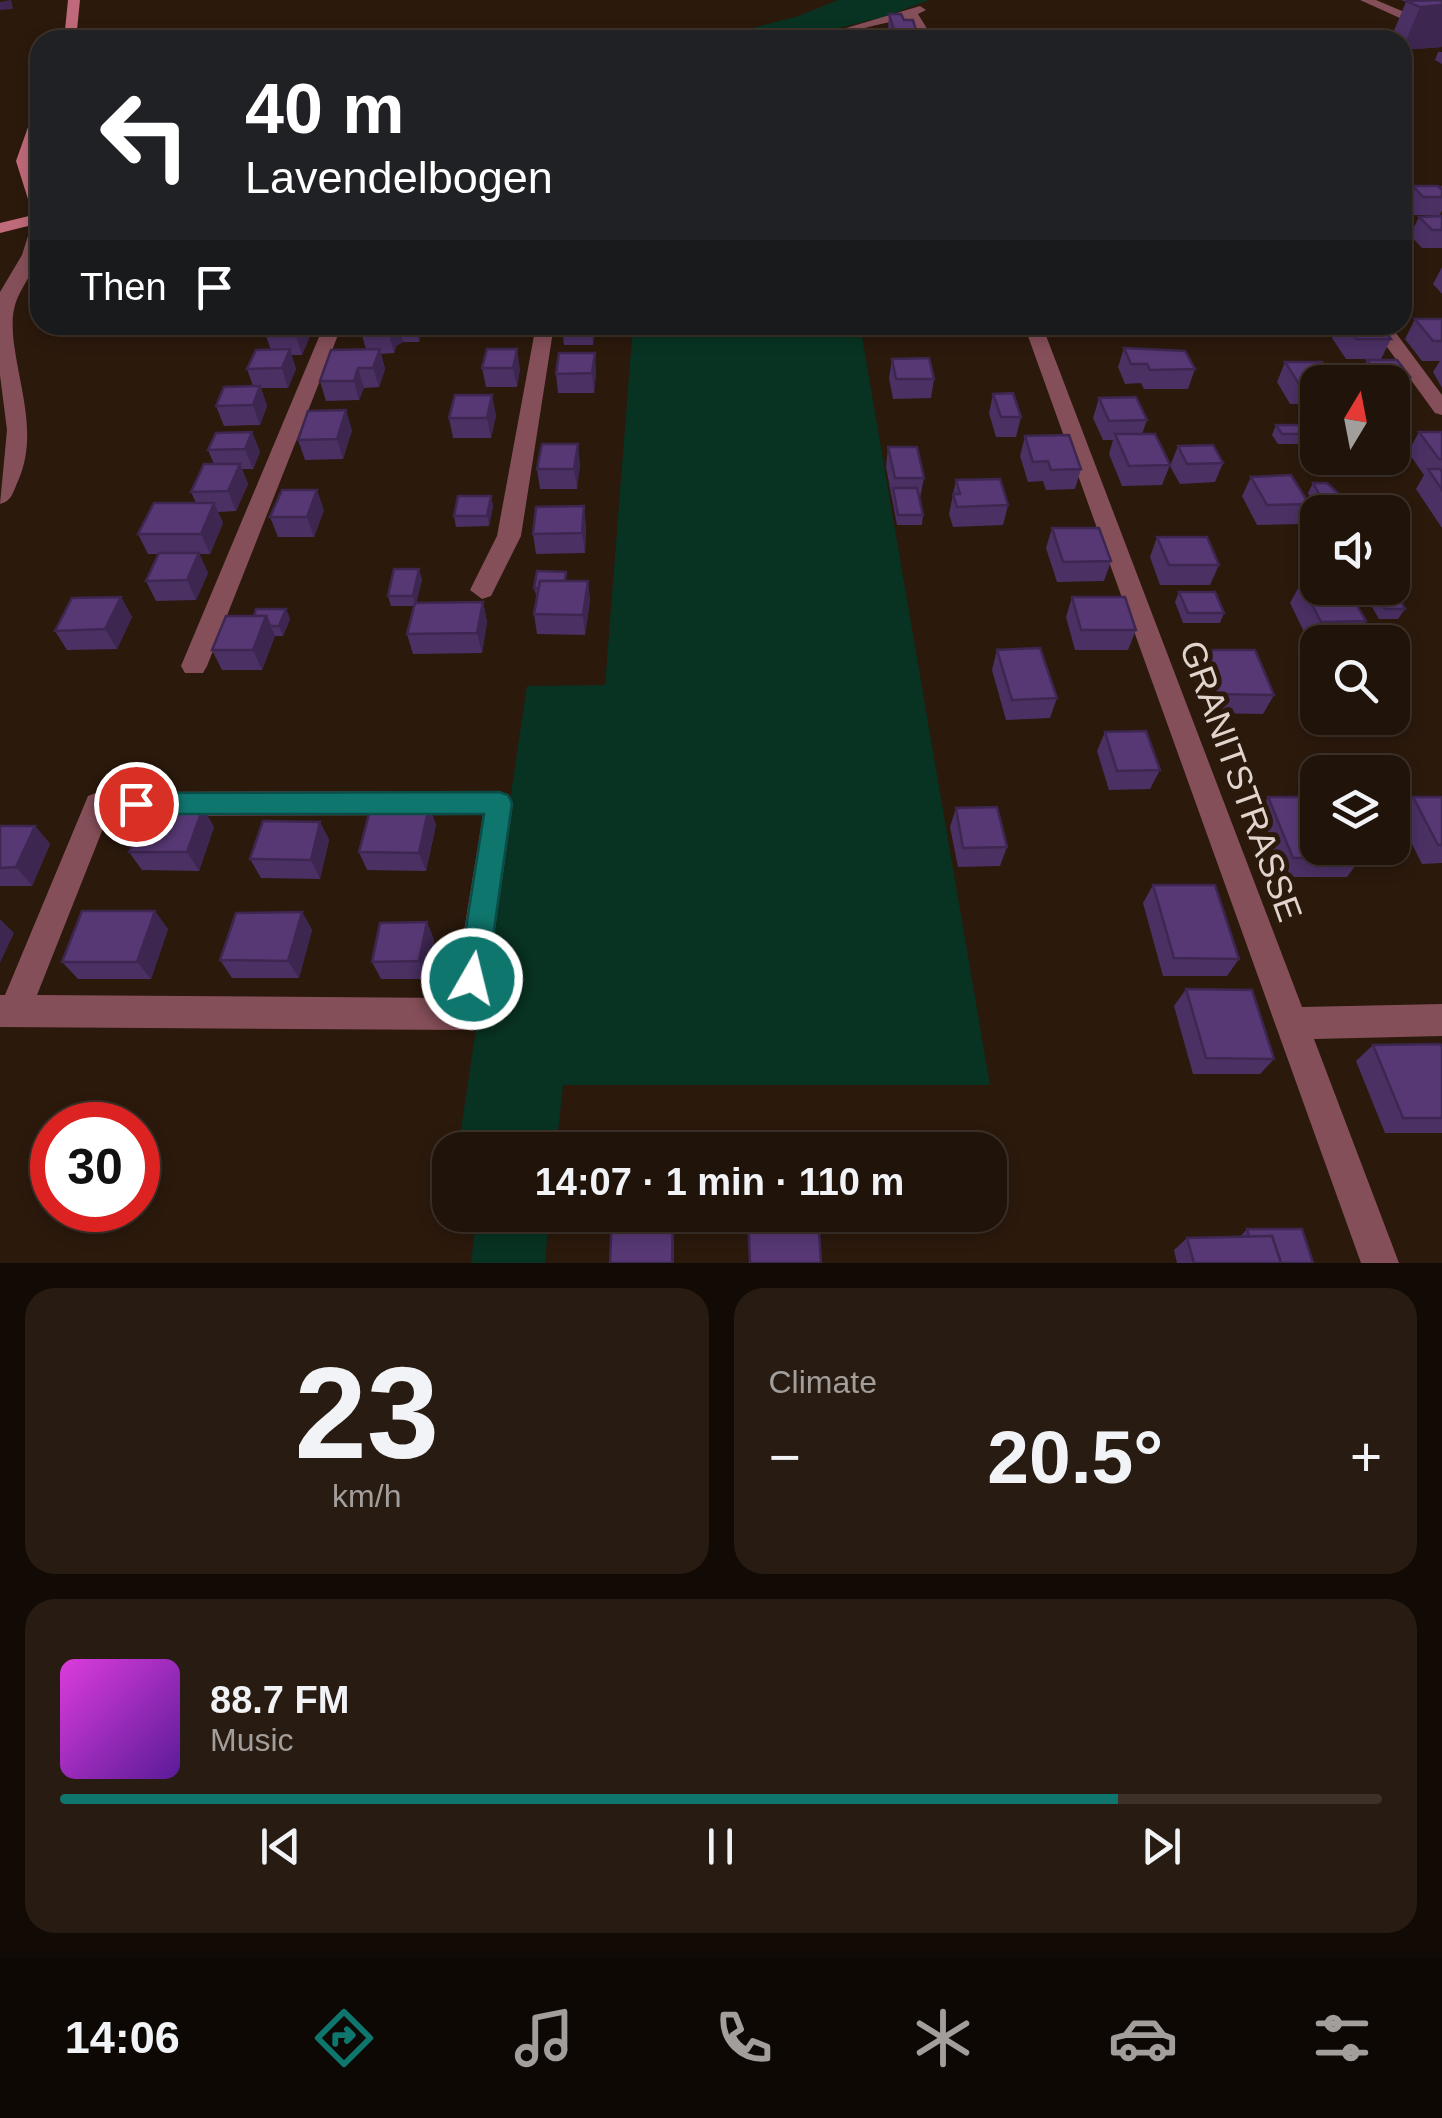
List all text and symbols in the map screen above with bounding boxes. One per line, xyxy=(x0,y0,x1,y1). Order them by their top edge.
icon: left xyxy=(80,70,210,200)
text: 40 m xyxy=(245,70,405,148)
text: Lavendelbogen xyxy=(245,152,553,203)
icon: arrive xyxy=(187,260,242,315)
text: Then xyxy=(80,266,167,308)
north arrow xyxy=(1300,365,1410,475)
map controls xyxy=(1300,365,1410,865)
button: sound xyxy=(1300,495,1410,605)
button: search xyxy=(1300,625,1410,735)
street label: GRANITSTRASSE xyxy=(1173,635,1310,926)
button: layers xyxy=(1300,755,1410,865)
pin xyxy=(94,762,179,847)
icon: arrive xyxy=(109,777,164,832)
position arrow xyxy=(420,927,524,1031)
speed limit sign: 30 xyxy=(30,1102,160,1232)
text: 14:07 · 1 min · 110 m xyxy=(535,1161,904,1203)
text: 23 xyxy=(294,1340,439,1486)
text: Climate xyxy=(769,1364,877,1400)
text: 20.5° xyxy=(987,1415,1163,1499)
text: − xyxy=(769,1426,801,1488)
text: + xyxy=(1350,1426,1382,1488)
text: km/h xyxy=(332,1478,401,1514)
text: 88.7 FM xyxy=(210,1679,349,1721)
text: Music xyxy=(210,1722,294,1758)
icon: previous xyxy=(253,1819,308,1874)
icon: pause xyxy=(693,1819,748,1874)
icon: next xyxy=(1134,1819,1189,1874)
icon: directions xyxy=(309,2003,379,2073)
icon: music xyxy=(509,2003,579,2073)
icon: phone xyxy=(709,2003,779,2073)
icon: climate xyxy=(908,2003,978,2073)
icon: car xyxy=(1108,2003,1178,2073)
icon: filters xyxy=(1307,2003,1377,2073)
text: 14:06 xyxy=(65,2012,180,2063)

